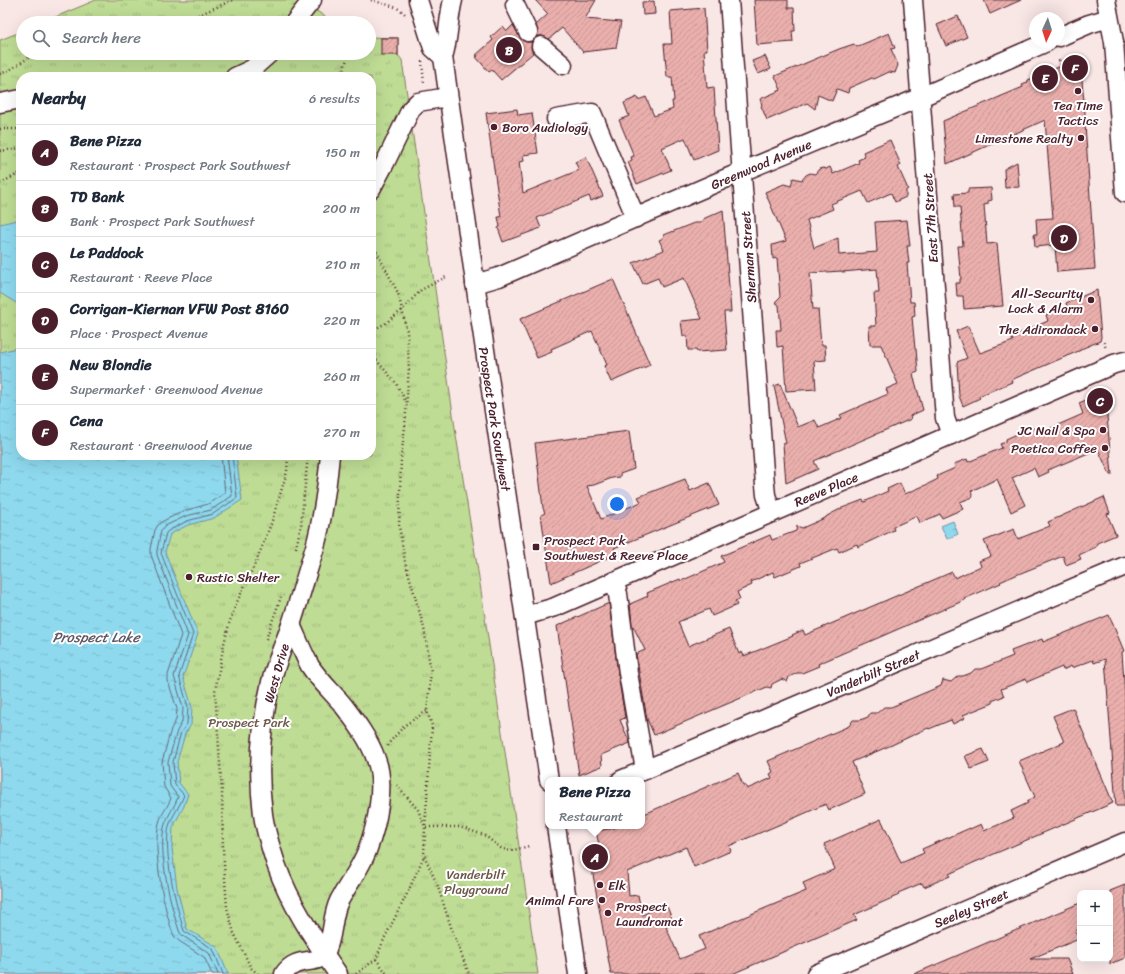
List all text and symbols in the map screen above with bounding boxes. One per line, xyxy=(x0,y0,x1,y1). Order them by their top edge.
north arrow xyxy=(1029,12,1065,48)
search box xyxy=(16,16,376,60)
text: Search here xyxy=(62,25,141,51)
icon: search xyxy=(30,27,52,49)
pin: B xyxy=(496,35,522,65)
pin: F xyxy=(1062,53,1088,83)
pin: E xyxy=(1032,63,1058,93)
text: Nearby xyxy=(32,83,86,113)
marker: Tea Time Tactics xyxy=(1073,86,1083,96)
text: 6 results xyxy=(309,87,360,110)
place label: Tea Time Tactics xyxy=(1053,94,1103,132)
place label: Boro Audiology xyxy=(502,116,588,139)
marker: Boro Audiology xyxy=(489,122,499,132)
place label: Limestone Realty xyxy=(975,127,1073,150)
text: Bene Pizza xyxy=(70,128,142,154)
street label: Greenwood Avenue xyxy=(707,133,816,196)
marker: Limestone Realty xyxy=(1076,133,1086,143)
text: A xyxy=(41,141,49,164)
text: 150 m xyxy=(325,141,360,164)
text: Restaurant · Prospect Park Southwest xyxy=(70,154,290,177)
street label: East 7th Street xyxy=(916,172,945,264)
text: TD Bank xyxy=(70,184,124,210)
text: B xyxy=(41,197,49,220)
text: 200 m xyxy=(323,197,360,220)
text: Bank · Prospect Park Southwest xyxy=(70,210,255,233)
street label: Sherman Street xyxy=(734,210,763,304)
pin: D xyxy=(1051,223,1077,253)
text: Le Paddock xyxy=(70,240,144,266)
text: C xyxy=(41,253,49,276)
text: 210 m xyxy=(325,253,360,276)
text: Restaurant · Reeve Place xyxy=(70,266,213,289)
place label: All-Security Lock & Alarm xyxy=(1008,282,1083,320)
marker: All-Security Lock & Alarm xyxy=(1086,295,1096,305)
text: Corrigan-Kiernan VFW Post 8160 xyxy=(70,296,289,322)
text: D xyxy=(41,309,49,332)
text: 220 m xyxy=(323,309,360,332)
place label: The Adirondack xyxy=(998,318,1087,341)
text: Place · Prospect Avenue xyxy=(70,322,208,345)
marker: The Adirondack xyxy=(1090,324,1100,334)
street label: Prospect Park Southwest xyxy=(472,345,517,494)
text: New Blondie xyxy=(70,352,152,378)
text: E xyxy=(41,365,49,388)
text: 260 m xyxy=(324,365,360,388)
text: Supermarket · Greenwood Avenue xyxy=(70,378,263,401)
pin: C xyxy=(1087,386,1113,416)
text: Cena xyxy=(70,408,103,434)
place label: JC Nail & Spa xyxy=(1017,419,1095,442)
text: F xyxy=(41,421,49,444)
text: 270 m xyxy=(323,421,360,444)
marker: JC Nail & Spa xyxy=(1098,425,1108,435)
text: Restaurant · Greenwood Avenue xyxy=(70,434,253,457)
place label: Poetica Coffee xyxy=(1011,437,1097,460)
marker: Poetica Coffee xyxy=(1100,443,1110,453)
street label: Reeve Place xyxy=(790,465,862,513)
your location xyxy=(607,494,627,514)
place label: Prospect Park Southwest & Reeve Place xyxy=(544,529,688,567)
marker: Prospect Park Southwest & Reeve Place xyxy=(531,542,541,552)
place label: Rustic Shelter xyxy=(197,566,280,589)
marker: Rustic Shelter xyxy=(184,572,194,582)
water label: Prospect Lake xyxy=(52,625,141,650)
street label: West Drive xyxy=(257,641,296,706)
street label: Vanderbilt Street xyxy=(823,643,924,704)
park label: Prospect Park xyxy=(208,711,290,734)
popup xyxy=(545,777,645,829)
text: Bene Pizza xyxy=(559,779,631,805)
text: Restaurant xyxy=(559,805,623,828)
pin: A xyxy=(582,842,608,872)
park label: Vanderbilt Playground xyxy=(444,863,509,901)
place label: Elk xyxy=(608,874,626,897)
marker: Elk xyxy=(595,880,605,890)
street label: Seeley Street xyxy=(930,882,1013,935)
place label: Animal Fare xyxy=(525,889,594,912)
map controls xyxy=(1077,890,1113,962)
button: + xyxy=(1077,890,1113,926)
marker: Animal Fare xyxy=(597,895,607,905)
place label: Prospect Laundromat xyxy=(616,895,684,933)
marker: Prospect Laundromat xyxy=(603,908,613,918)
button: − xyxy=(1077,926,1113,962)

